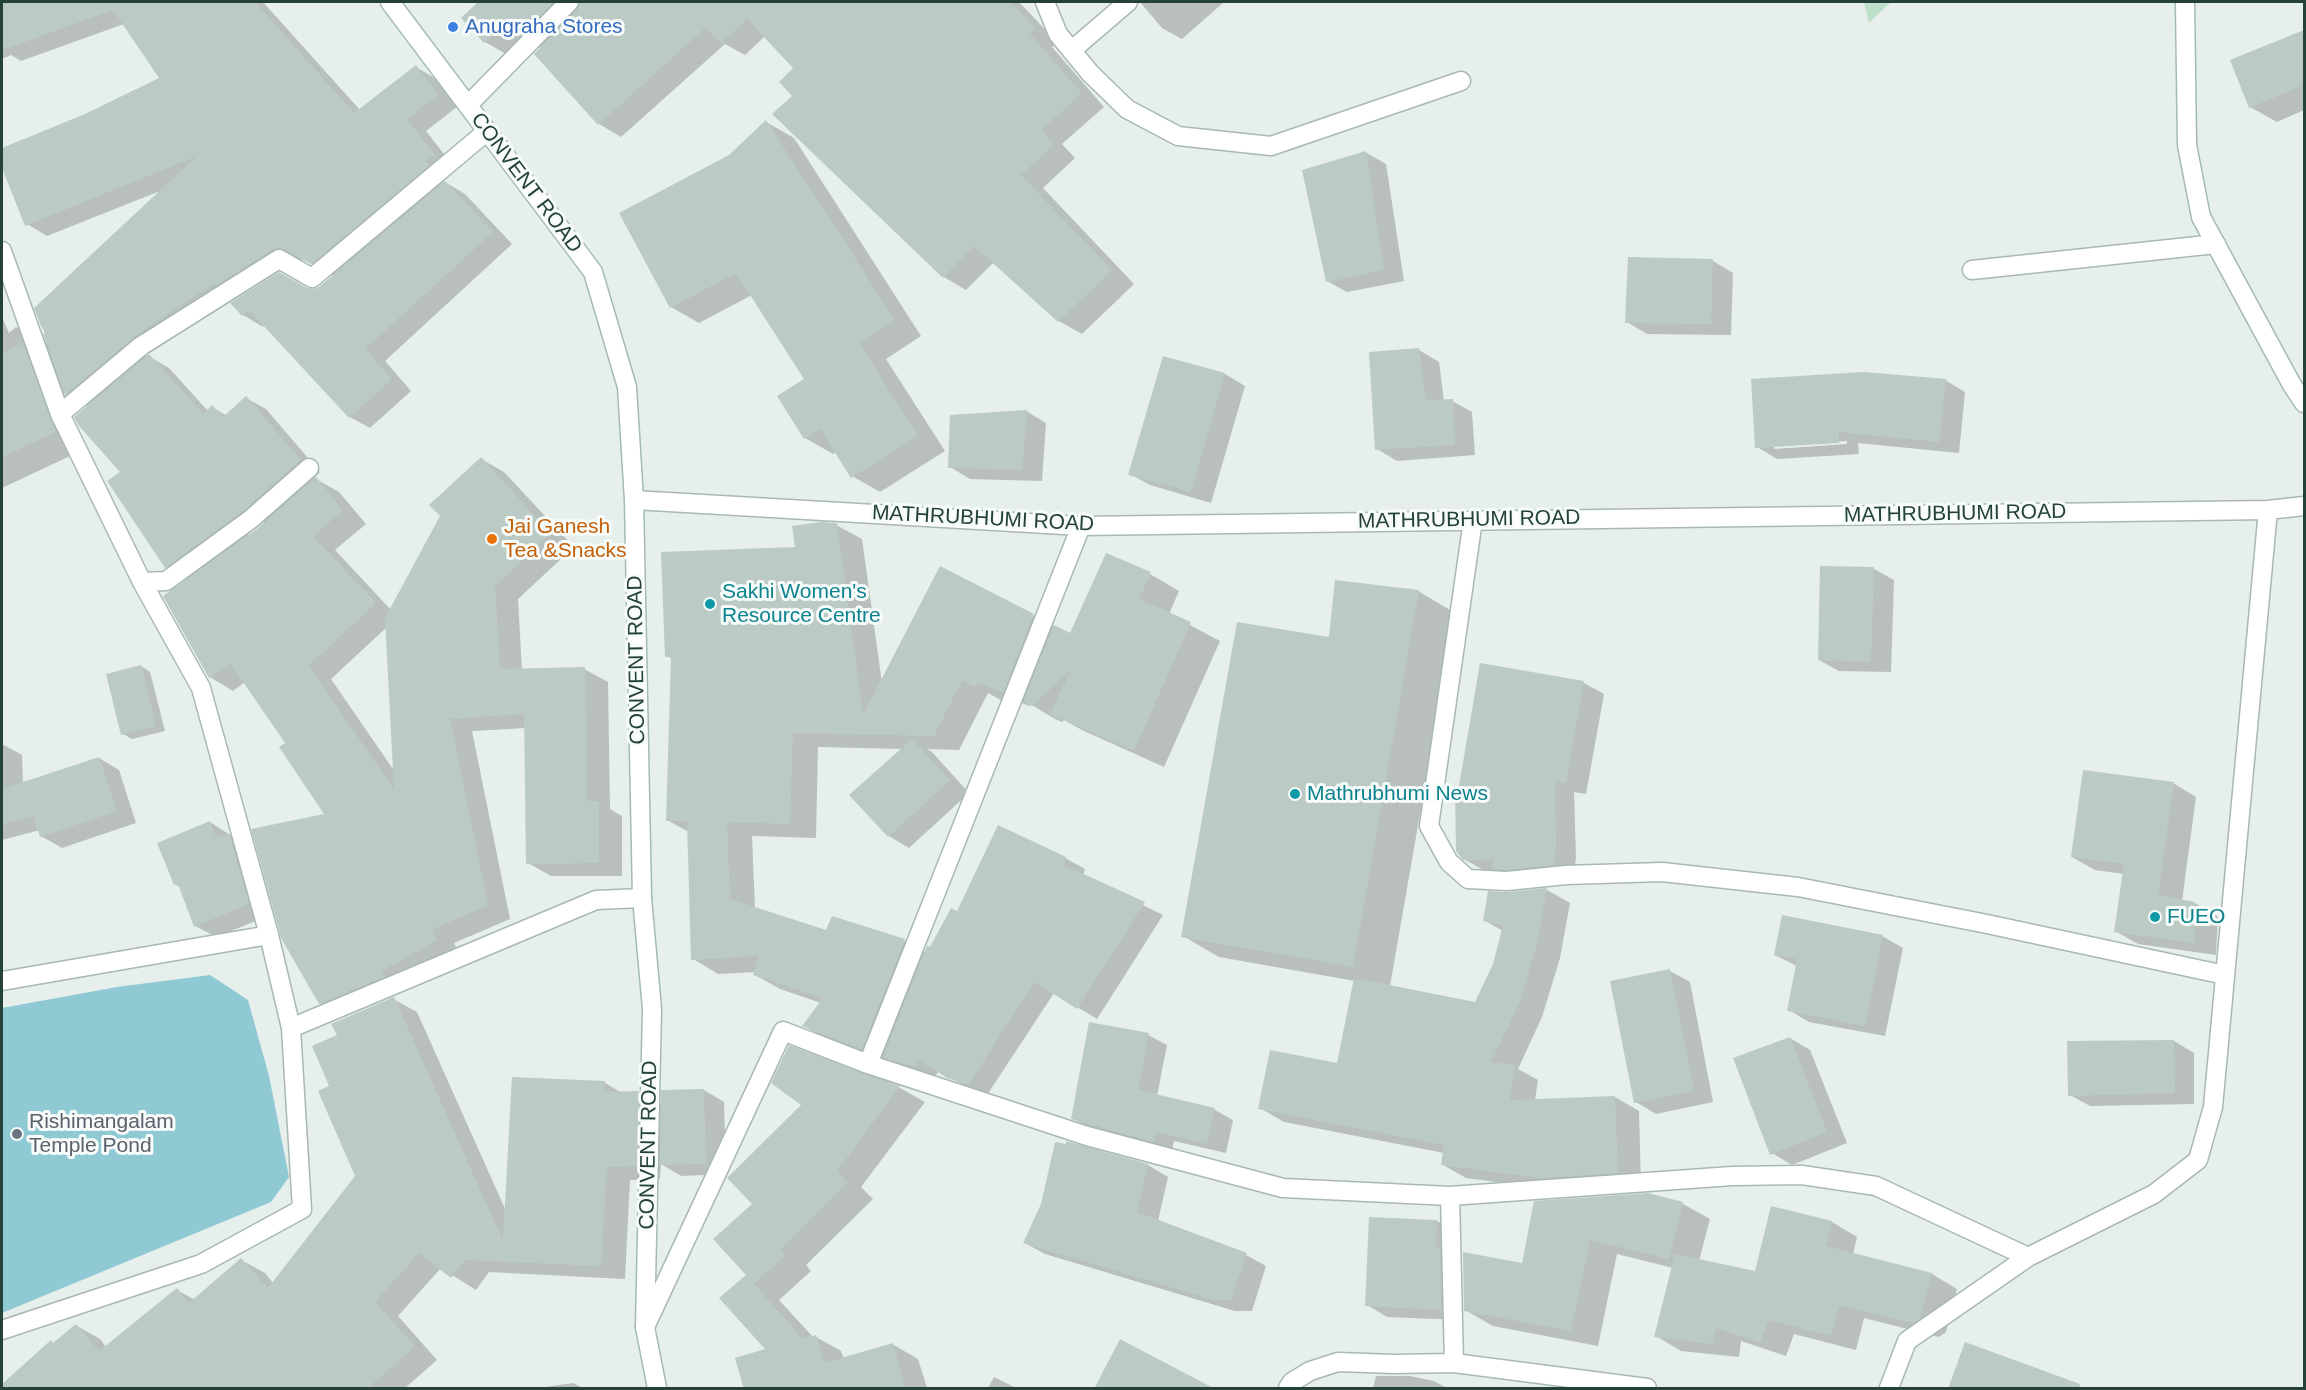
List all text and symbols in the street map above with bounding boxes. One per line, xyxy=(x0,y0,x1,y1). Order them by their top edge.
place label: Anugraha Stores xyxy=(465,14,623,40)
marker: Anugraha Stores xyxy=(446,20,460,34)
street label: CONVENT ROAD xyxy=(465,108,587,258)
street label: MATHRUBHUMI ROAD xyxy=(1844,499,2066,529)
street label: MATHRUBHUMI ROAD xyxy=(871,501,1095,537)
street label: MATHRUBHUMI ROAD xyxy=(1358,505,1580,535)
place label: Jai Ganesh Tea &Snacks xyxy=(504,514,627,564)
marker: Jai Ganesh Tea &Snacks xyxy=(485,532,499,546)
street label: CONVENT ROAD xyxy=(623,575,651,745)
place label: Sakhi Women's Resource Centre xyxy=(722,579,881,629)
marker: Sakhi Women's Resource Centre xyxy=(703,597,717,611)
place label: Mathrubhumi News xyxy=(1307,781,1488,807)
marker: Mathrubhumi News xyxy=(1288,787,1302,801)
place label: FUEO xyxy=(2167,904,2225,930)
marker: FUEO xyxy=(2148,910,2162,924)
street label: CONVENT ROAD xyxy=(635,1060,663,1230)
place label: Rishimangalam Temple Pond xyxy=(29,1109,174,1159)
marker: Rishimangalam Temple Pond xyxy=(10,1127,24,1141)

